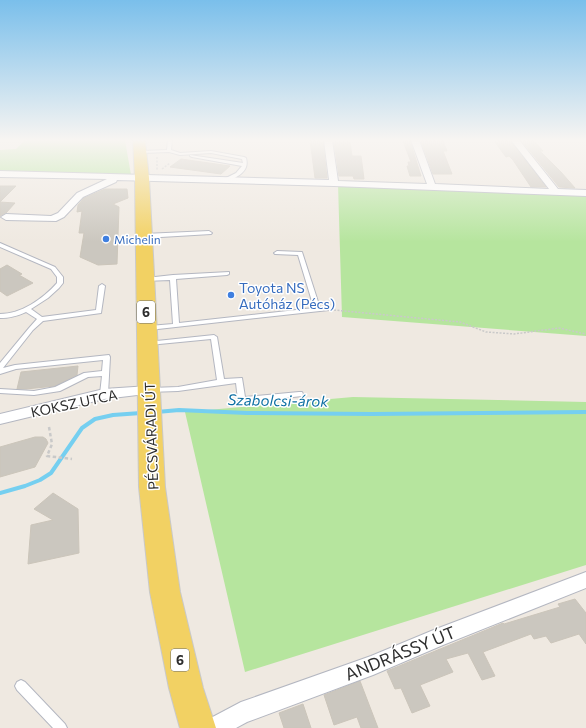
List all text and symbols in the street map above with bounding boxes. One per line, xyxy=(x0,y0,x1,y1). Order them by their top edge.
place label: Michelin xyxy=(114,232,161,246)
marker: Michelin xyxy=(101,234,111,244)
place label: Toyota NS Autóház (Pécs) xyxy=(239,279,335,312)
marker: Toyota NS Autóház (Pécs) xyxy=(226,290,236,300)
road number: 6 xyxy=(137,301,155,323)
street label: PÉCSVÁRADI ÚT xyxy=(141,382,161,490)
street label: KOKSZ UTCA xyxy=(29,385,119,420)
water label: Szabolcsi-árok xyxy=(227,390,329,410)
street label: ANDRÁSSY ÚT xyxy=(341,620,458,685)
road number: 6 xyxy=(171,649,189,671)

